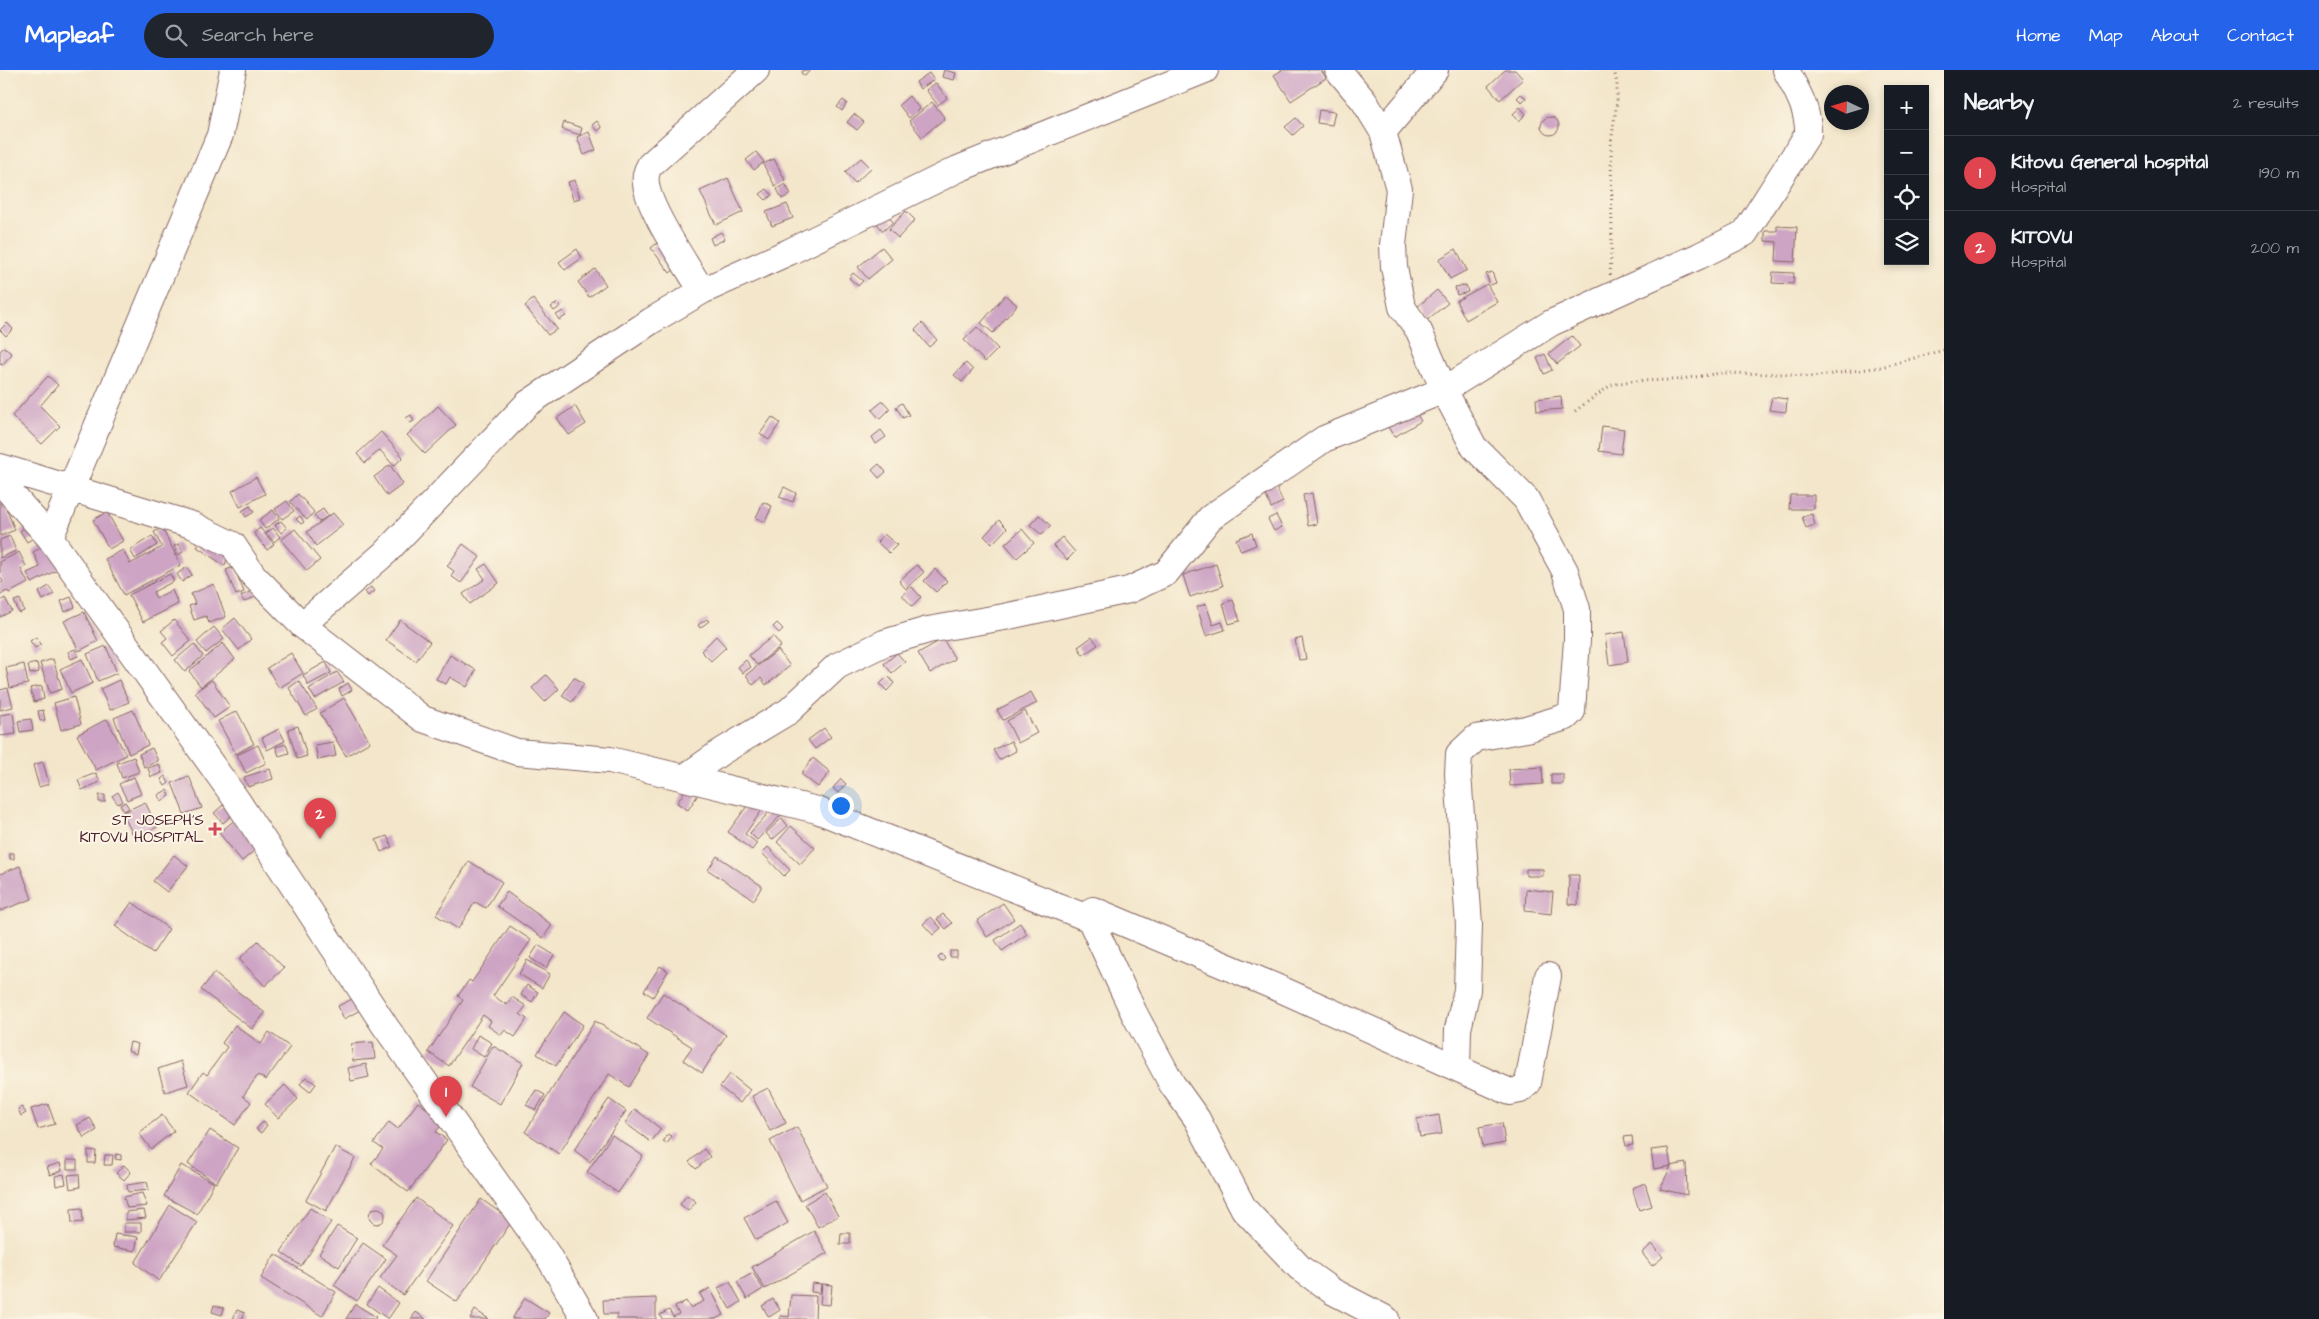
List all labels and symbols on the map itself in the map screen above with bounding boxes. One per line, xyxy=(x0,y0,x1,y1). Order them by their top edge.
north arrow xyxy=(1824,85,1869,130)
your location xyxy=(828,793,854,819)
pin: 2 xyxy=(304,798,336,839)
place label: ST JOSEPH'S KITOVU HOSPITAL xyxy=(79,810,205,848)
marker: ST JOSEPH'S KITOVU HOSPITAL xyxy=(208,822,222,836)
pin: 1 xyxy=(430,1076,462,1117)

